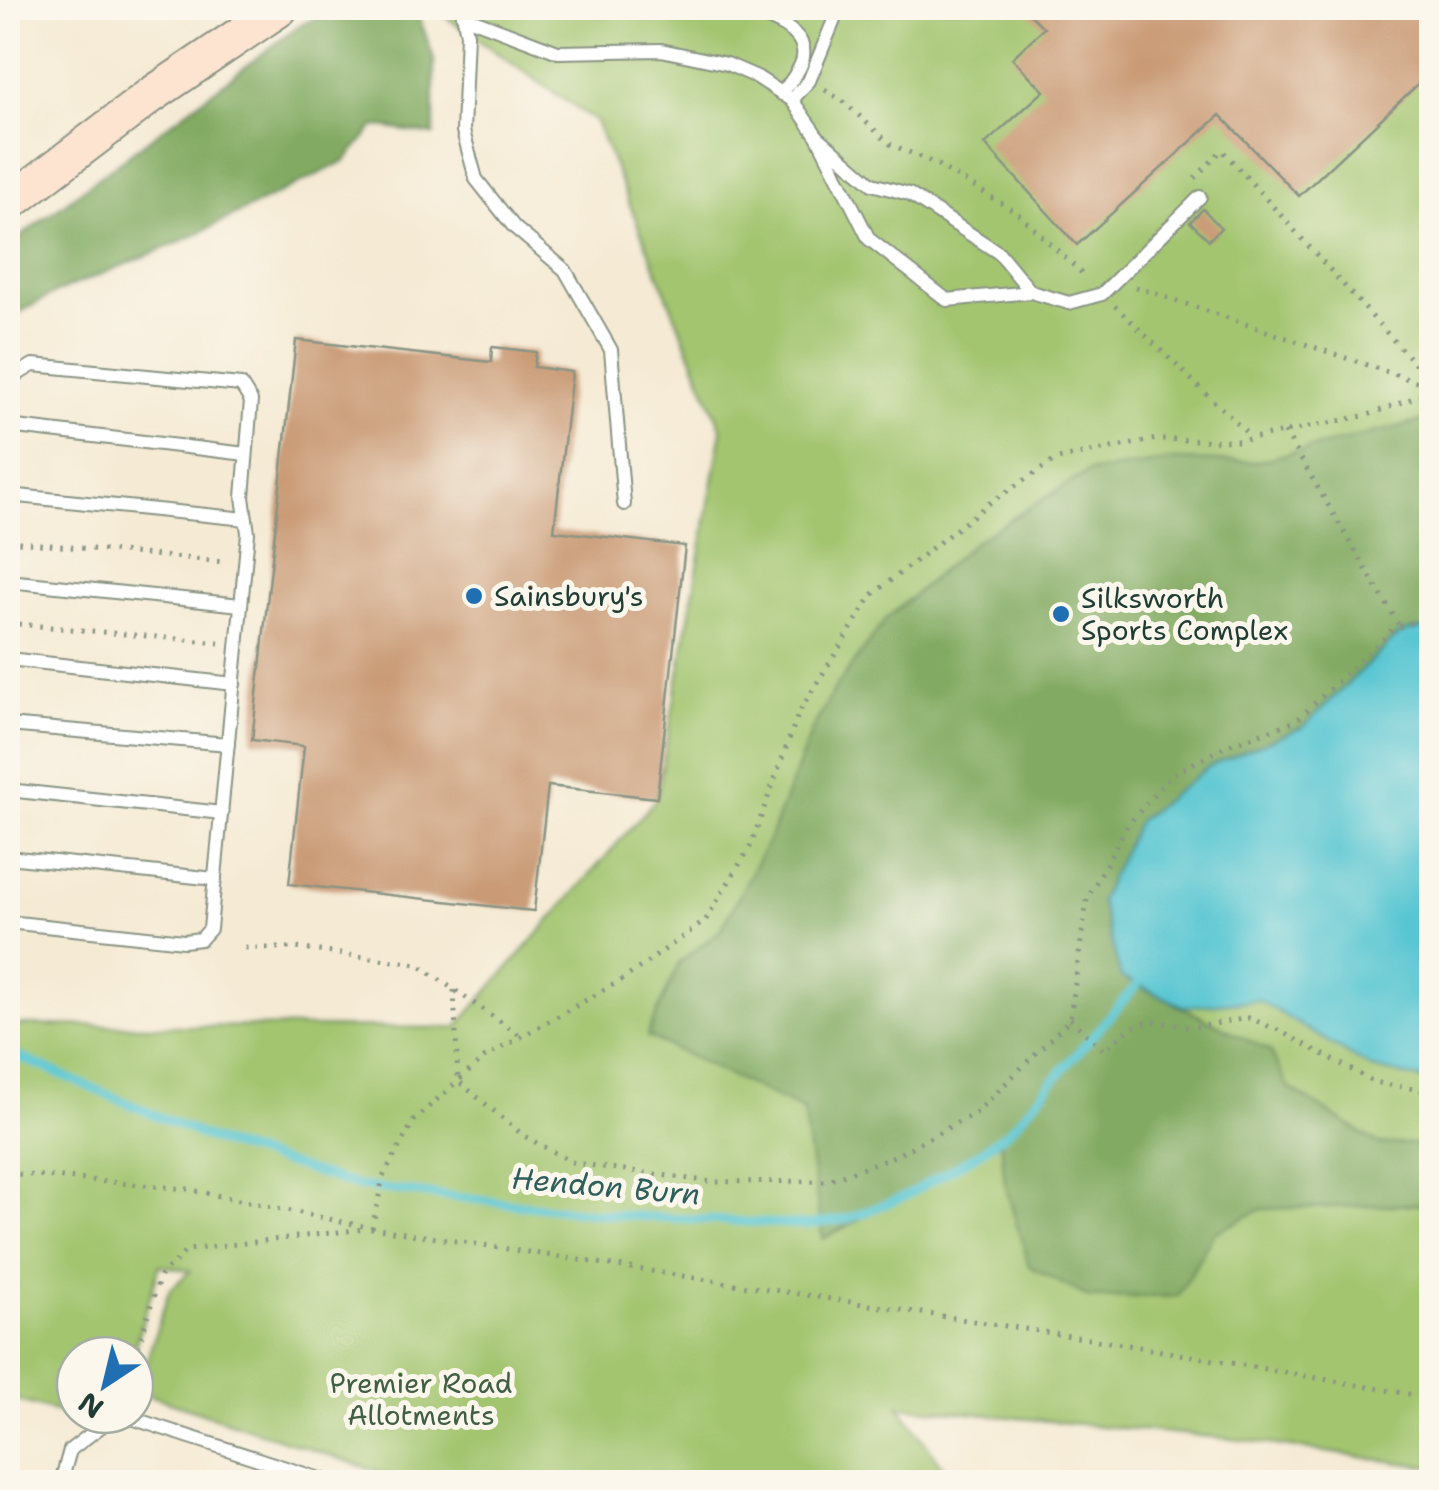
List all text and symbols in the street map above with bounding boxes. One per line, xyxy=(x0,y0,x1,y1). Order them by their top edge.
place label: Sainsbury's xyxy=(494,577,644,615)
place label: Silksworth Sports Complex xyxy=(1081,579,1288,649)
marker: Sainsbury's xyxy=(463,585,485,607)
marker: Silksworth Sports Complex xyxy=(1050,603,1072,625)
water label: Hendon Burn xyxy=(510,1157,702,1215)
north arrow xyxy=(55,1335,155,1435)
park label: Premier Road Allotments xyxy=(330,1364,512,1434)
text: N xyxy=(71,1384,111,1427)

